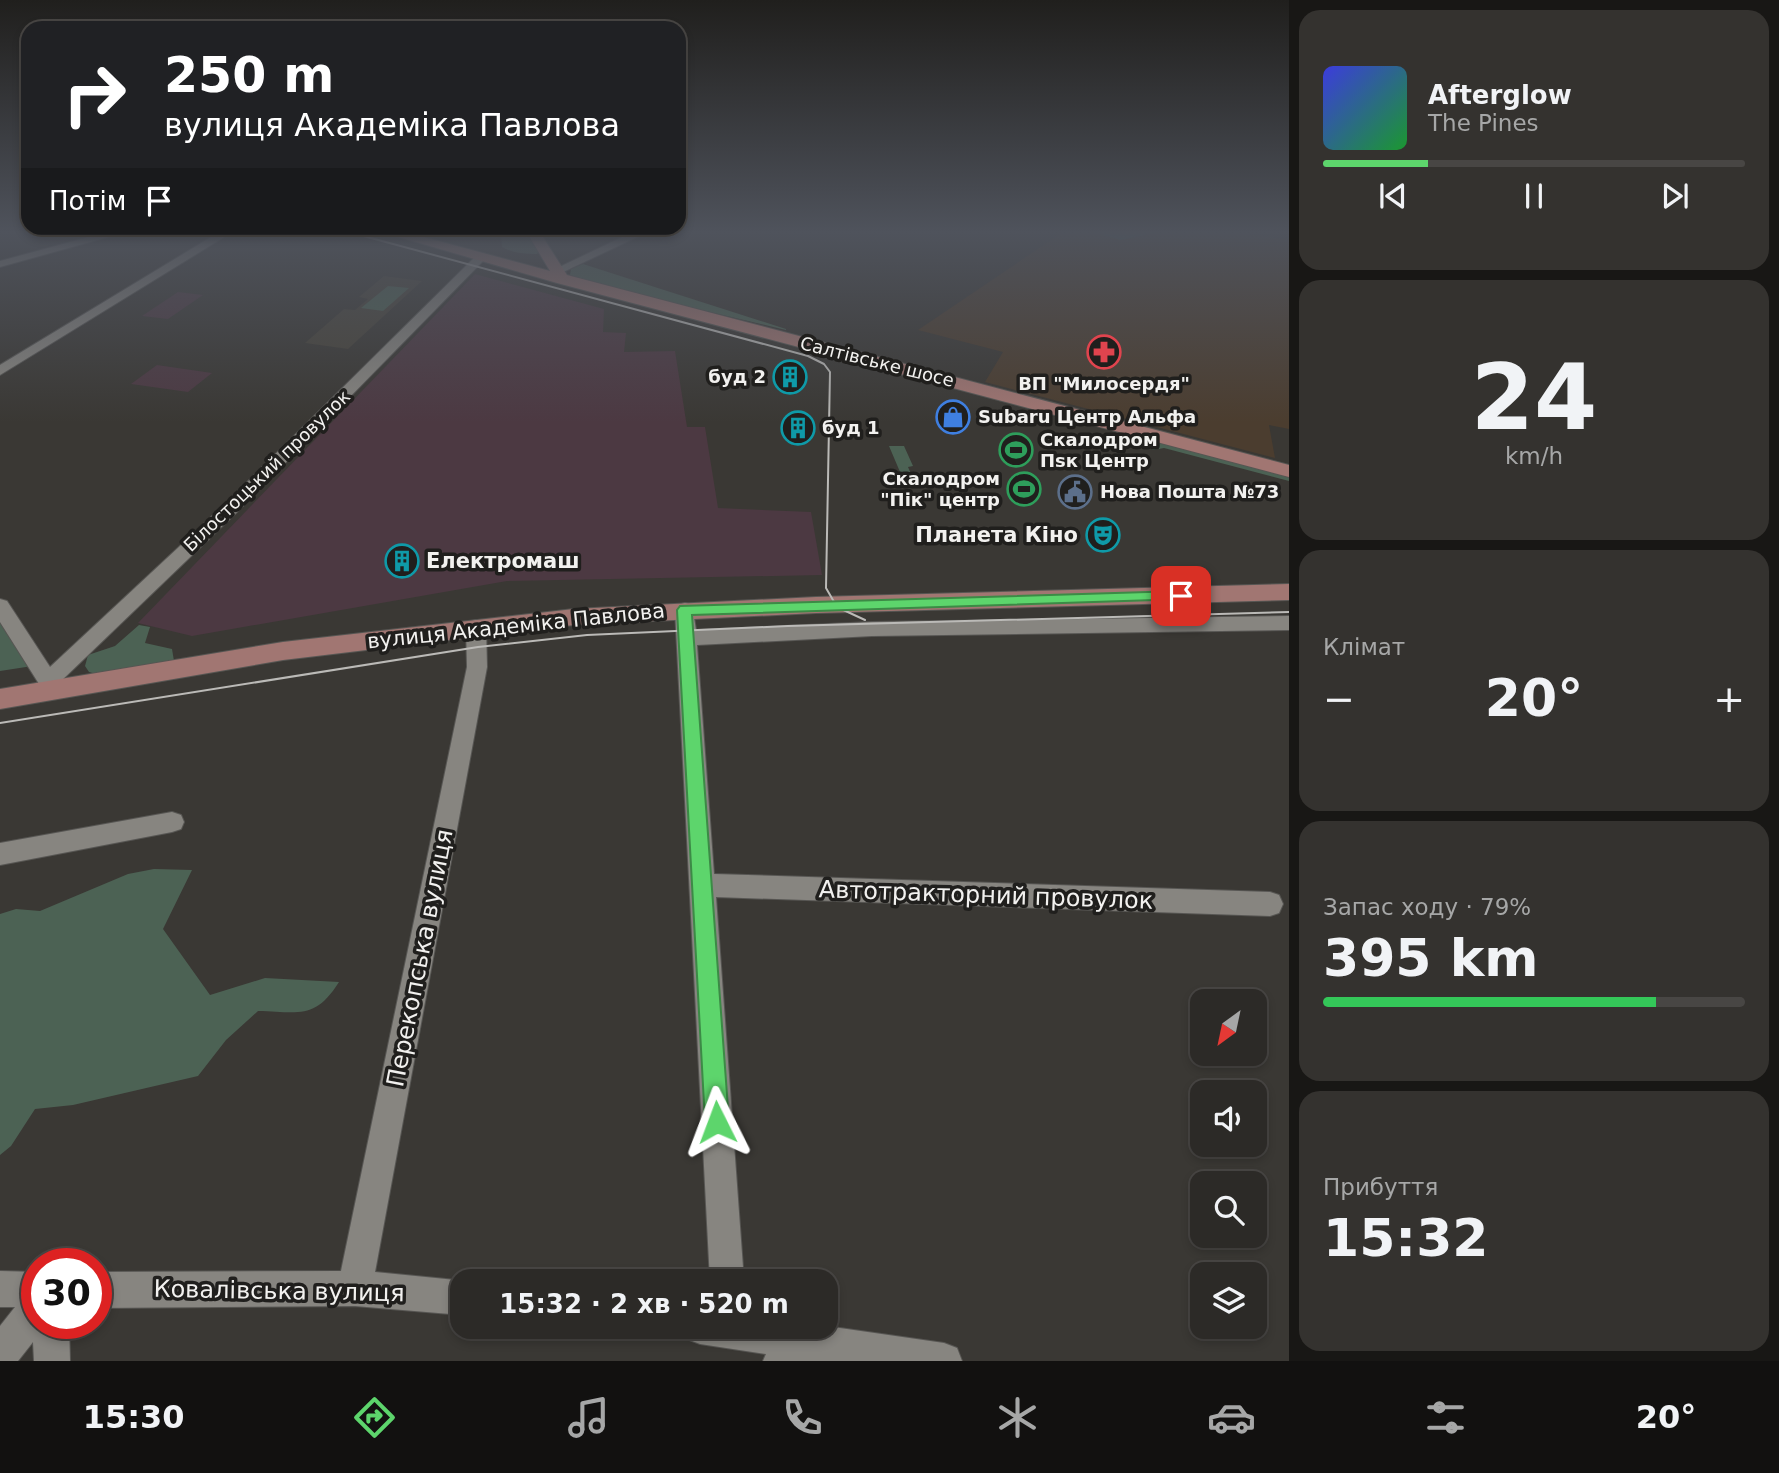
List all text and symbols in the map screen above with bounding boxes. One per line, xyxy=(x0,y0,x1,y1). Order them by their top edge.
text: 250 m xyxy=(164,47,334,104)
icon: right xyxy=(49,49,140,140)
text: Afterglow xyxy=(1428,80,1572,110)
text: вулиця Академіка Павлова xyxy=(164,106,620,144)
text: The Pines xyxy=(1428,110,1539,136)
icon: previous xyxy=(1374,177,1412,215)
icon: pause xyxy=(1515,177,1553,215)
icon: next xyxy=(1656,177,1694,215)
icon: arrive xyxy=(140,182,178,220)
text: Потім xyxy=(49,186,126,216)
street label: Салтівське шосе xyxy=(798,332,956,391)
pharmacy icon: ВП "Милосердя" xyxy=(1085,333,1123,371)
text: 24 xyxy=(1471,345,1597,450)
building icon: буд 2 xyxy=(771,358,809,396)
place label: буд 2 xyxy=(708,366,766,387)
place label: ВП "Милосердя" xyxy=(1018,373,1190,394)
street label: Білостоцький провулок xyxy=(179,386,354,556)
shop icon: Subaru Центр Альфа xyxy=(934,398,972,436)
place label: Subaru Центр Альфа xyxy=(978,406,1196,427)
building icon: буд 1 xyxy=(779,409,817,447)
place label: буд 1 xyxy=(822,417,880,438)
place label: Скалодром Пsк Центр xyxy=(1040,429,1158,471)
sports icon: Скалодром Пsк Центр xyxy=(997,431,1035,469)
text: km/h xyxy=(1505,443,1563,469)
place label: Скалодром "Пік" центр xyxy=(880,468,1000,510)
sports icon: Скалодром "Пік" центр xyxy=(1005,470,1043,508)
public building icon: Нова Пошта №73 xyxy=(1056,473,1094,511)
place label: Нова Пошта №73 xyxy=(1100,481,1279,502)
theatre icon: Планета Кіно xyxy=(1084,516,1122,554)
place label: Планета Кіно xyxy=(915,523,1078,547)
building icon: Електромаш xyxy=(383,542,421,580)
place label: Електромаш xyxy=(426,549,580,573)
pin xyxy=(1151,566,1211,626)
icon: arrive xyxy=(1162,577,1200,615)
street label: вулиця Академіка Павлова xyxy=(366,598,666,654)
text: Клімат xyxy=(1323,634,1405,660)
text: 20° xyxy=(1485,668,1583,728)
text: − xyxy=(1323,677,1355,721)
text: + xyxy=(1713,677,1745,721)
street label: Перекопська вулиця xyxy=(381,827,459,1089)
street label: Автотракторний провулок xyxy=(818,875,1154,915)
text: Запас ходу · 79% xyxy=(1323,894,1531,920)
text: 395 km xyxy=(1323,928,1538,988)
north arrow xyxy=(1190,989,1267,1066)
map controls xyxy=(1190,989,1267,1339)
button: sound xyxy=(1190,1080,1267,1157)
position arrow xyxy=(680,1085,754,1159)
button: search xyxy=(1190,1171,1267,1248)
text: Прибуття xyxy=(1323,1174,1438,1200)
text: 15:32 xyxy=(1323,1208,1489,1268)
speed limit sign: 30 xyxy=(21,1248,112,1339)
button: layers xyxy=(1190,1262,1267,1339)
street label: Ковалівська вулиця xyxy=(153,1275,405,1307)
text: 15:32 · 2 хв · 520 m xyxy=(499,1289,789,1319)
icon: directions xyxy=(350,1393,399,1442)
icon: music xyxy=(564,1393,613,1442)
icon: phone xyxy=(778,1393,827,1442)
icon: climate xyxy=(993,1393,1042,1442)
icon: car xyxy=(1207,1393,1256,1442)
icon: filters xyxy=(1421,1393,1470,1442)
text: 15:30 xyxy=(83,1398,185,1436)
text: 20° xyxy=(1636,1398,1696,1436)

